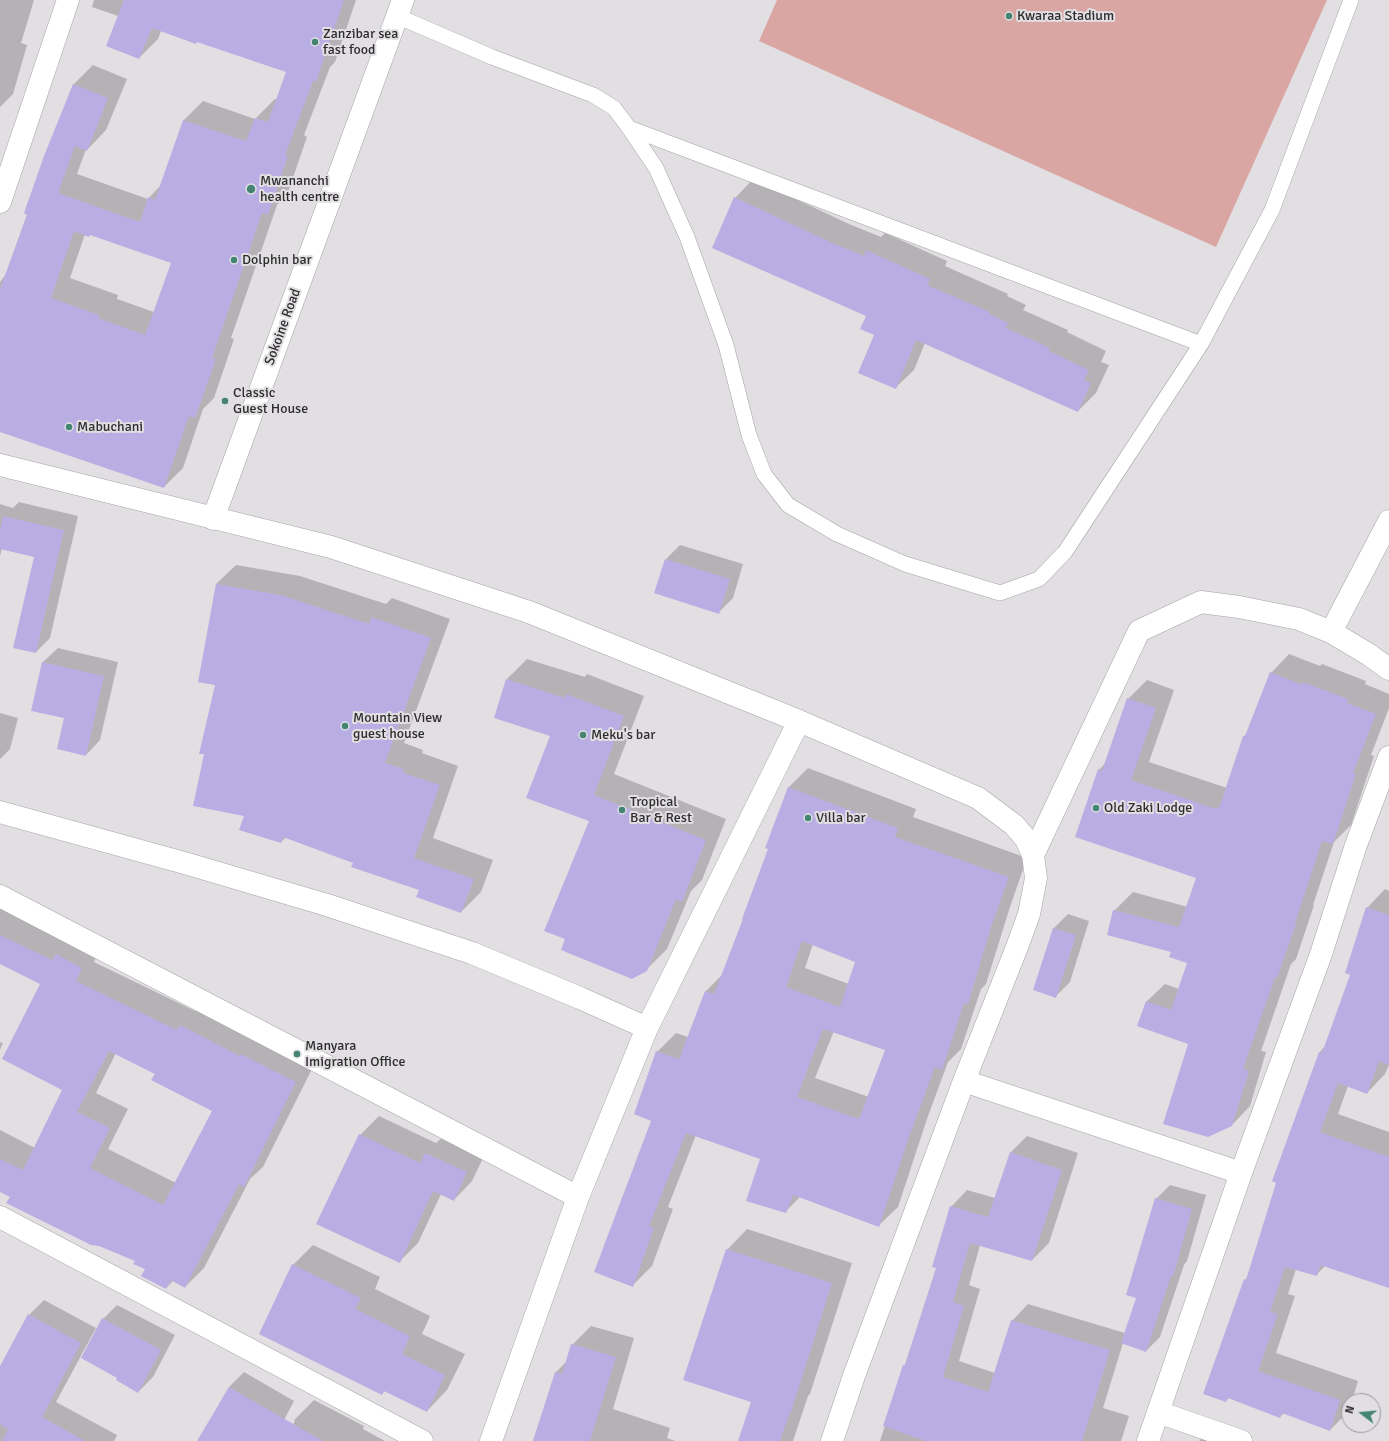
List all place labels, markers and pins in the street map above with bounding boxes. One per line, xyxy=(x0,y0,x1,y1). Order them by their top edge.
place label: Kwaraa Stadium xyxy=(1017,8,1114,24)
marker: Kwaraa Stadium xyxy=(1004,11,1014,21)
place label: Zanzibar sea fast food xyxy=(323,26,398,58)
marker: Zanzibar sea fast food xyxy=(310,37,320,47)
place label: Mwananchi health centre xyxy=(260,173,339,206)
marker: Mwananchi health centre xyxy=(245,183,257,195)
place label: Dolphin bar xyxy=(242,252,312,268)
marker: Dolphin bar xyxy=(229,255,239,265)
place label: Classic Guest House xyxy=(233,385,308,418)
marker: Classic Guest House xyxy=(220,396,230,406)
place label: Mabuchani xyxy=(77,419,143,435)
marker: Mabuchani xyxy=(64,422,74,432)
place label: Mountain View guest house xyxy=(353,710,442,742)
marker: Mountain View guest house xyxy=(340,721,350,731)
place label: Meku's bar xyxy=(591,727,655,743)
marker: Meku's bar xyxy=(578,730,588,740)
place label: Tropical Bar & Rest xyxy=(630,794,692,826)
place label: Old Zaki Lodge xyxy=(1104,800,1192,816)
marker: Old Zaki Lodge xyxy=(1091,803,1101,813)
marker: Tropical Bar & Rest xyxy=(617,805,627,815)
place label: Villa bar xyxy=(816,810,866,826)
marker: Villa bar xyxy=(803,813,813,823)
place label: Manyara Imigration Office xyxy=(305,1038,405,1070)
marker: Manyara Imigration Office xyxy=(292,1049,302,1059)

